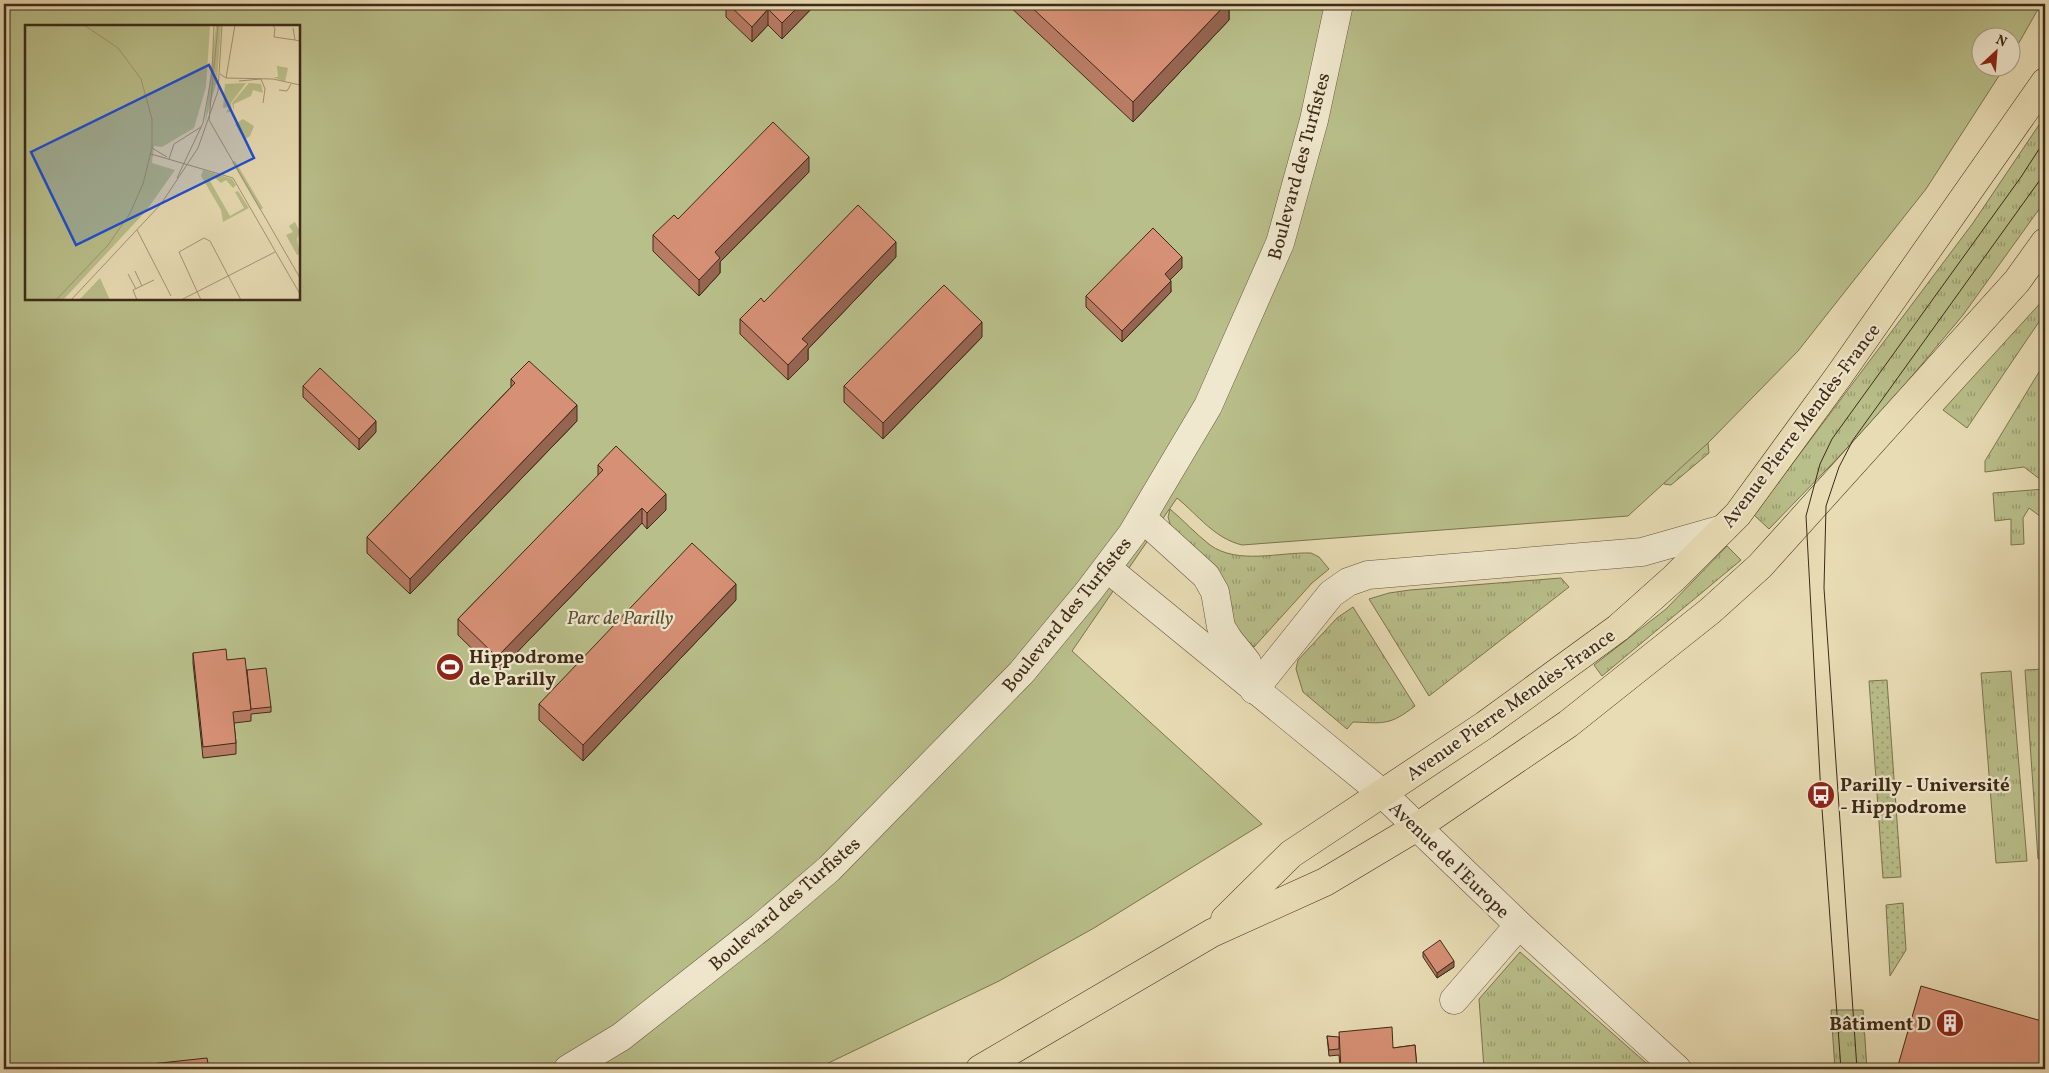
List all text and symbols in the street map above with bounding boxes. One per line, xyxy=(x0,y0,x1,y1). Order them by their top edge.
inset map xyxy=(25,25,300,300)
north arrow xyxy=(1972,28,2022,78)
text: N xyxy=(1992,31,2010,52)
street label: Boulevard des Turfistes xyxy=(1262,70,1337,263)
street label: Avenue Pierre Mendès-France xyxy=(1716,319,1887,534)
street label: Boulevard des Turfistes xyxy=(997,532,1138,698)
park label: Parc de Parilly xyxy=(567,606,674,632)
street label: Avenue Pierre Mendès-France xyxy=(1401,623,1621,788)
place label: Hippodrome de Parilly xyxy=(469,645,585,693)
sports icon: Hippodrome de Parilly xyxy=(435,652,465,682)
place label: Parilly - Université - Hippodrome xyxy=(1840,773,2010,821)
bus stop icon: Parilly - Université - Hippodrome xyxy=(1806,780,1836,810)
street label: Avenue de l'Europe xyxy=(1382,796,1515,925)
street label: Boulevard des Turfistes xyxy=(704,831,867,978)
building icon: Bâtiment D xyxy=(1935,1008,1965,1038)
place label: Bâtiment D xyxy=(1829,1012,1931,1038)

